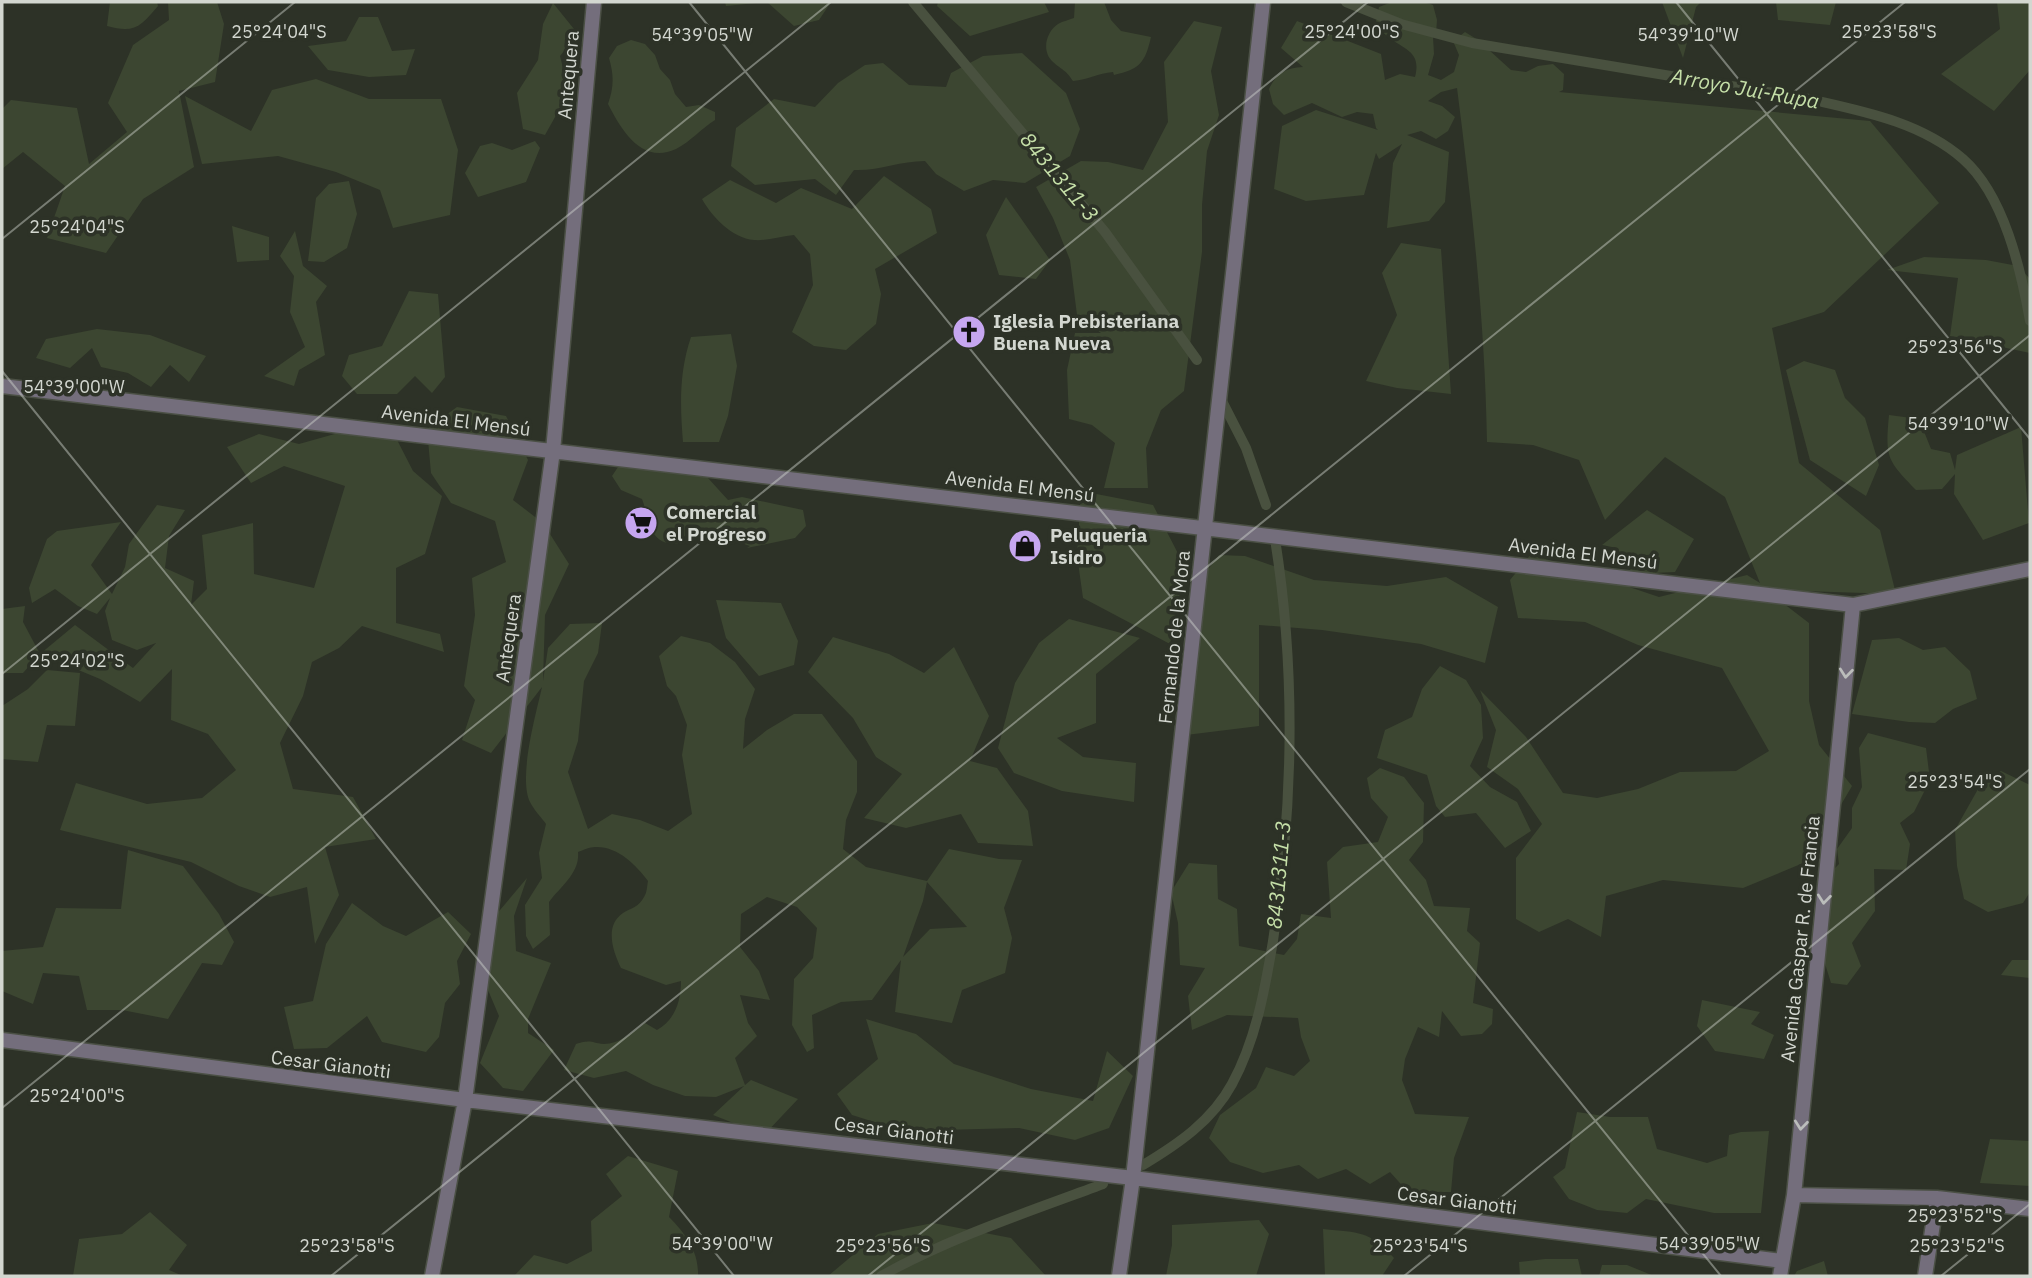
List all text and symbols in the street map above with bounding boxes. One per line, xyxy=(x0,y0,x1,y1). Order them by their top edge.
text: 25°24'04"S xyxy=(231,20,327,43)
text: 25°24'00"S xyxy=(1304,20,1400,43)
text: 25°23'58"S xyxy=(1841,20,1937,43)
text: 54°39'05"W xyxy=(651,23,753,46)
text: 54°39'10"W xyxy=(1637,23,1739,46)
street label: Antequera xyxy=(552,29,584,121)
water label: Arroyo Jui-Rupa xyxy=(1668,61,1822,115)
water label: 8431311-3 xyxy=(1014,126,1106,227)
text: 25°24'04"S xyxy=(29,215,125,238)
place label: Iglesia Prebisteriana Buena Nueva xyxy=(993,309,1180,355)
church icon: Iglesia Prebisteriana Buena Nueva xyxy=(950,313,988,351)
text: 25°23'56"S xyxy=(1907,335,2003,358)
text: 54°39'00"W xyxy=(23,375,125,398)
street label: Avenida El Mensú xyxy=(380,399,532,441)
text: 54°39'10"W xyxy=(1907,412,2009,435)
street label: Avenida El Mensú xyxy=(944,465,1096,507)
place label: Comercial el Progreso xyxy=(666,500,767,546)
supermarket icon: Comercial el Progreso xyxy=(622,504,660,542)
place label: Peluqueria Isidro xyxy=(1050,523,1148,569)
shop icon: Peluqueria Isidro xyxy=(1006,527,1044,565)
street label: Avenida El Mensú xyxy=(1507,532,1659,574)
street label: Fernando de la Mora xyxy=(1153,549,1195,725)
street label: Antequera xyxy=(490,592,526,684)
text: 25°24'02"S xyxy=(29,649,125,672)
one-way arrow xyxy=(1839,667,1854,678)
text: 25°23'54"S xyxy=(1907,770,2003,793)
street label: Avenida Gaspar R. de Francia xyxy=(1775,814,1825,1064)
water label: 8431311-3 xyxy=(1259,819,1297,930)
one-way arrow xyxy=(1816,893,1831,905)
street label: Cesar Gianotti xyxy=(270,1045,392,1083)
text: 25°24'00"S xyxy=(29,1084,125,1107)
street label: Cesar Gianotti xyxy=(833,1111,955,1149)
one-way arrow xyxy=(1794,1120,1809,1131)
street label: Cesar Gianotti xyxy=(1396,1181,1518,1219)
text: 25°23'52"S xyxy=(1907,1204,2003,1227)
text: 54°39'00"W xyxy=(671,1232,773,1255)
text: 54°39'05"W xyxy=(1658,1232,1760,1255)
text: 25°23'58"S xyxy=(299,1234,395,1257)
text: 25°23'56"S xyxy=(835,1234,931,1257)
text: 25°23'54"S xyxy=(1372,1234,1468,1257)
text: 25°23'52"S xyxy=(1909,1234,2005,1257)

